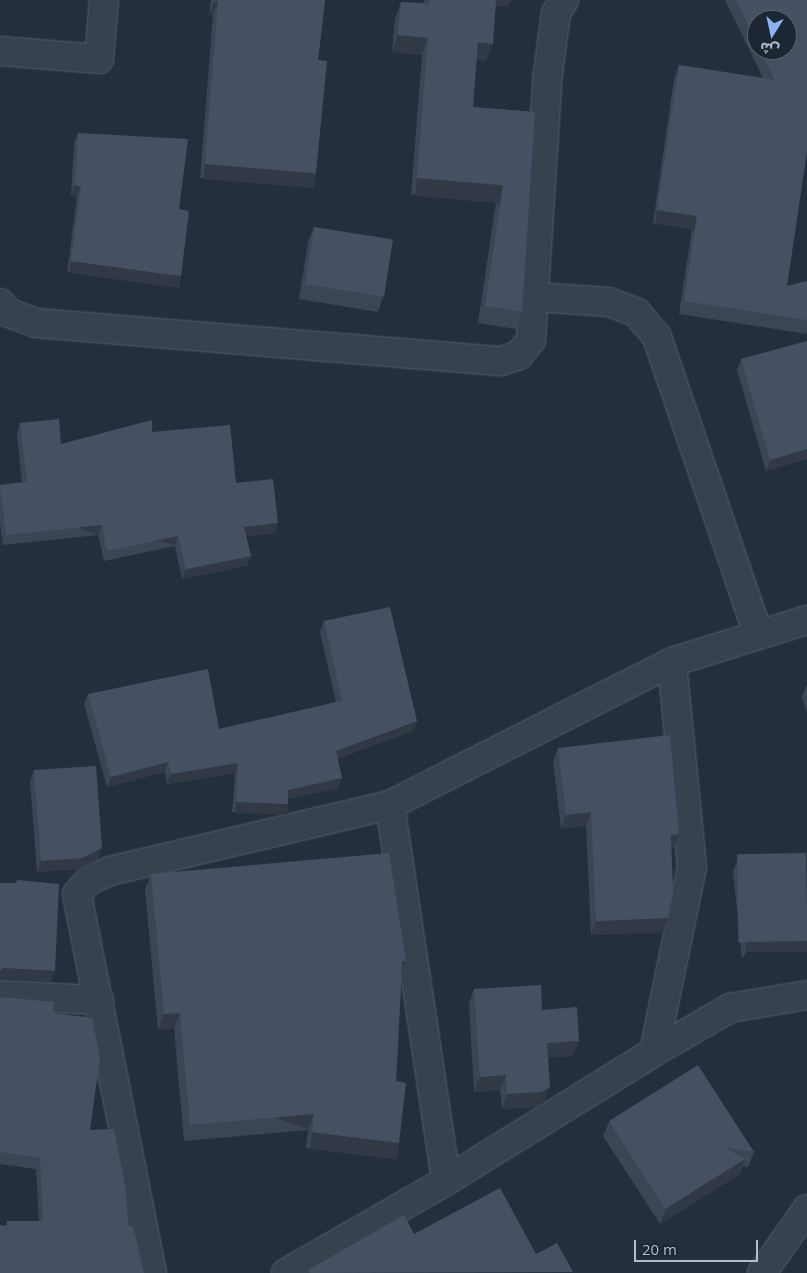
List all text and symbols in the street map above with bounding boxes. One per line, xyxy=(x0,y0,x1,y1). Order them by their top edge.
north arrow xyxy=(747,10,797,60)
text: ش xyxy=(758,38,781,60)
scale bar xyxy=(637,1230,761,1262)
text: 20 m xyxy=(642,1239,677,1259)

